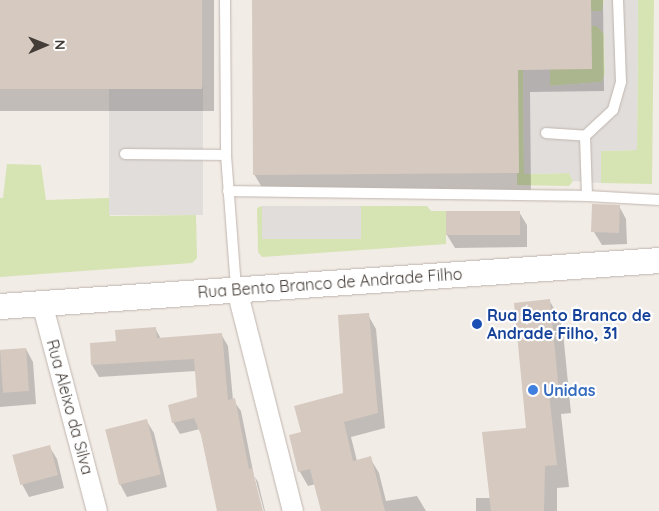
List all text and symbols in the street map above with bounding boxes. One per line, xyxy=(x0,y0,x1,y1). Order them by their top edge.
north arrow xyxy=(20,20,70,70)
text: N xyxy=(51,39,69,50)
street label: Rua Bento Branco de Andrade Filho xyxy=(197,264,463,302)
place label: Rua Bento Branco de Andrade Filho, 31 xyxy=(487,305,651,343)
marker: Rua Bento Branco de Andrade Filho, 31 xyxy=(471,318,483,330)
street label: Rua Aleixo da Silva xyxy=(43,337,97,477)
place label: Unidas xyxy=(543,380,595,400)
marker: Unidas xyxy=(527,384,539,396)

